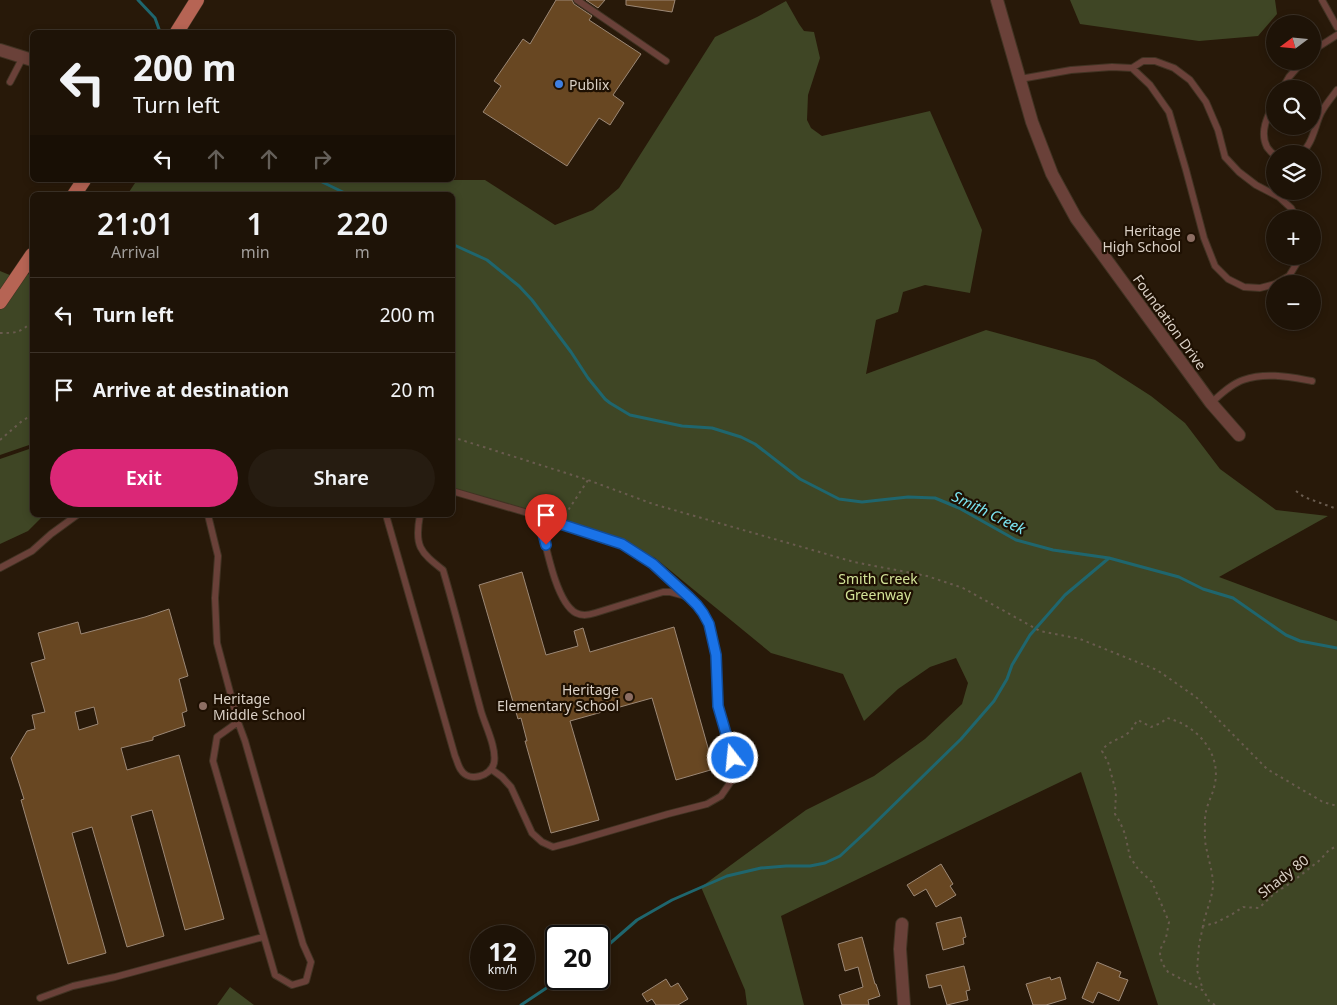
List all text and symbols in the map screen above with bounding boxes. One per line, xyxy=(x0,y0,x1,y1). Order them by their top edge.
north arrow xyxy=(1266,15,1321,70)
map controls xyxy=(1266,15,1321,330)
text: 200 m xyxy=(133,44,236,91)
icon: left xyxy=(50,50,115,115)
place label: Publix xyxy=(569,75,610,94)
marker: Publix xyxy=(553,78,565,90)
button: search xyxy=(1266,80,1321,135)
text: Turn left xyxy=(133,89,220,119)
icon: left xyxy=(149,145,177,173)
icon: ahead xyxy=(202,145,230,173)
icon: ahead xyxy=(255,145,283,173)
icon: right xyxy=(308,145,336,173)
button: layers xyxy=(1266,145,1321,200)
text: 21:01 xyxy=(97,203,174,244)
text: 1 xyxy=(247,203,264,244)
text: 220 xyxy=(337,203,388,244)
button: + xyxy=(1266,210,1321,265)
place label: Heritage High School xyxy=(1103,221,1181,256)
marker: Heritage High School xyxy=(1185,232,1197,244)
text: Arrival xyxy=(111,241,160,263)
text: min xyxy=(241,241,270,263)
text: m xyxy=(355,241,370,263)
street label: Foundation Drive xyxy=(1129,270,1211,374)
button: − xyxy=(1266,275,1321,330)
icon: left xyxy=(50,301,78,329)
text: Turn left xyxy=(93,302,174,328)
text: 200 m xyxy=(380,302,435,328)
icon: arrive xyxy=(50,376,78,404)
text: Arrive at destination xyxy=(93,377,289,403)
text: 20 m xyxy=(391,377,435,403)
button: Exit xyxy=(50,449,238,507)
button: Share xyxy=(248,449,435,507)
water label: Smith Creek xyxy=(949,486,1029,539)
pin xyxy=(525,494,567,545)
icon: arrive xyxy=(532,501,560,529)
park label: Smith Creek Greenway xyxy=(838,569,918,604)
place label: Heritage Elementary School xyxy=(497,680,619,715)
place label: Heritage Middle School xyxy=(213,689,305,724)
marker: Heritage Elementary School xyxy=(623,691,635,703)
marker: Heritage Middle School xyxy=(197,700,209,712)
position arrow xyxy=(706,731,758,783)
street label: Shady 80 xyxy=(1254,850,1312,902)
speed limit sign: 20 xyxy=(545,925,610,990)
text: 12 xyxy=(488,934,517,968)
text: km/h xyxy=(488,961,517,978)

